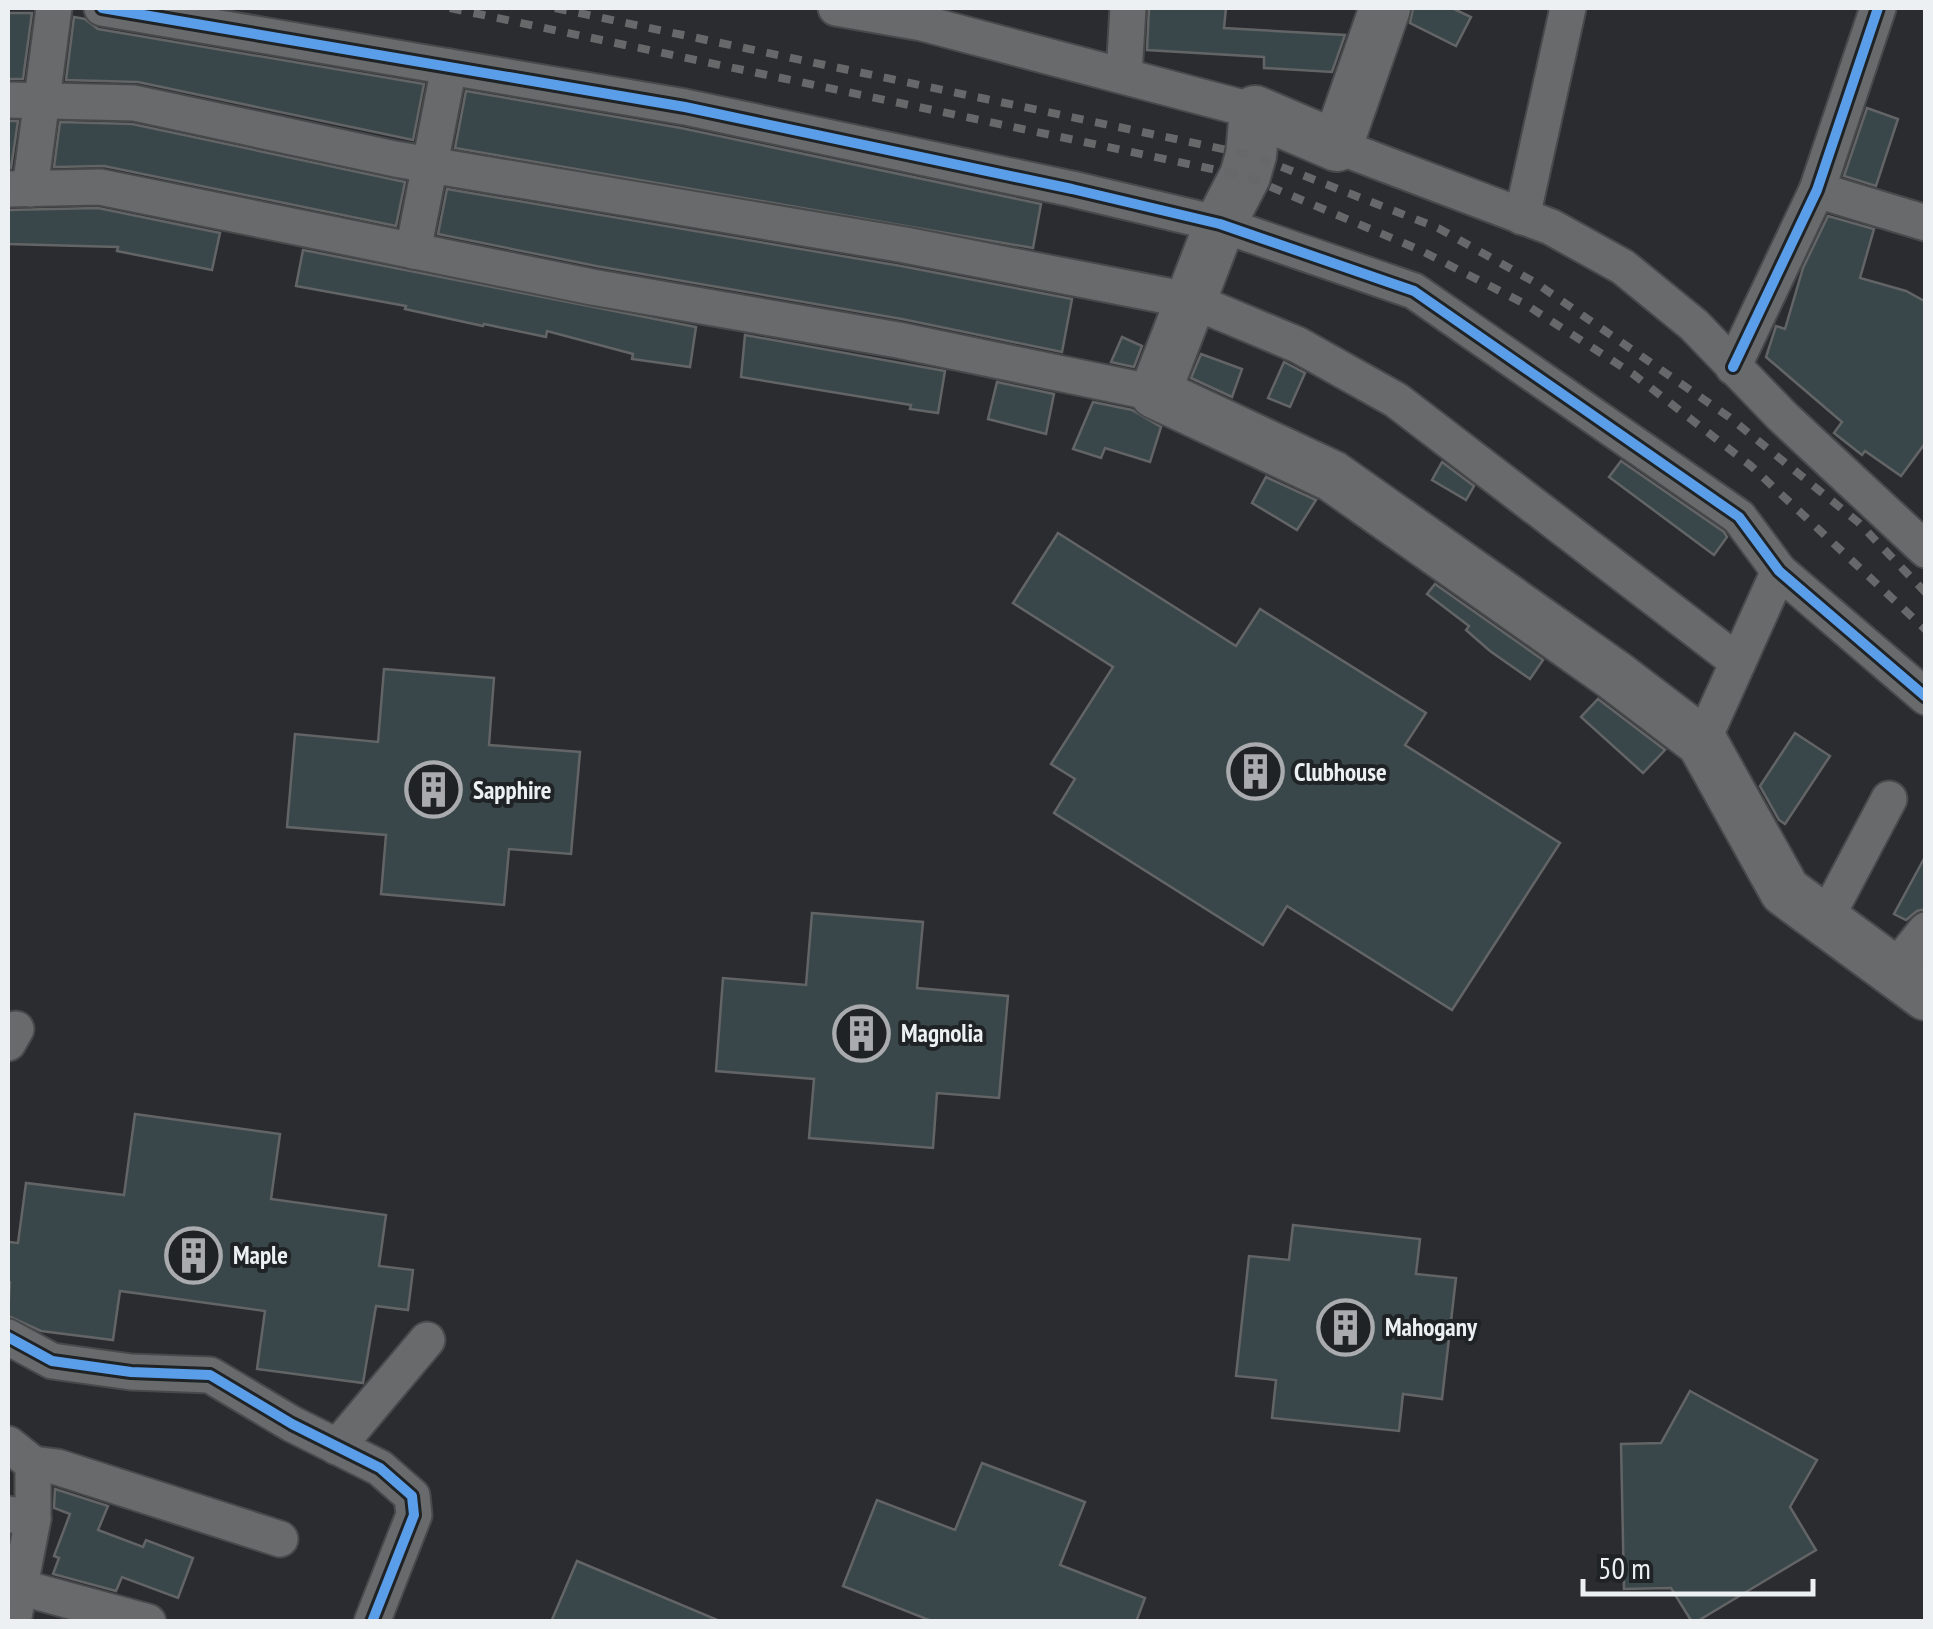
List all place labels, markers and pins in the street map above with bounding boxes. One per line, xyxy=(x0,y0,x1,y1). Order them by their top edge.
building icon: Clubhouse xyxy=(1225,742,1285,802)
place label: Clubhouse xyxy=(1294,756,1387,788)
building icon: Sapphire xyxy=(404,760,464,820)
place label: Sapphire xyxy=(473,774,552,806)
building icon: Magnolia xyxy=(832,1003,892,1063)
place label: Magnolia xyxy=(901,1017,983,1049)
building icon: Maple xyxy=(164,1225,224,1285)
place label: Maple xyxy=(233,1239,288,1271)
building icon: Mahogany xyxy=(1316,1297,1376,1357)
place label: Mahogany xyxy=(1385,1311,1478,1343)

